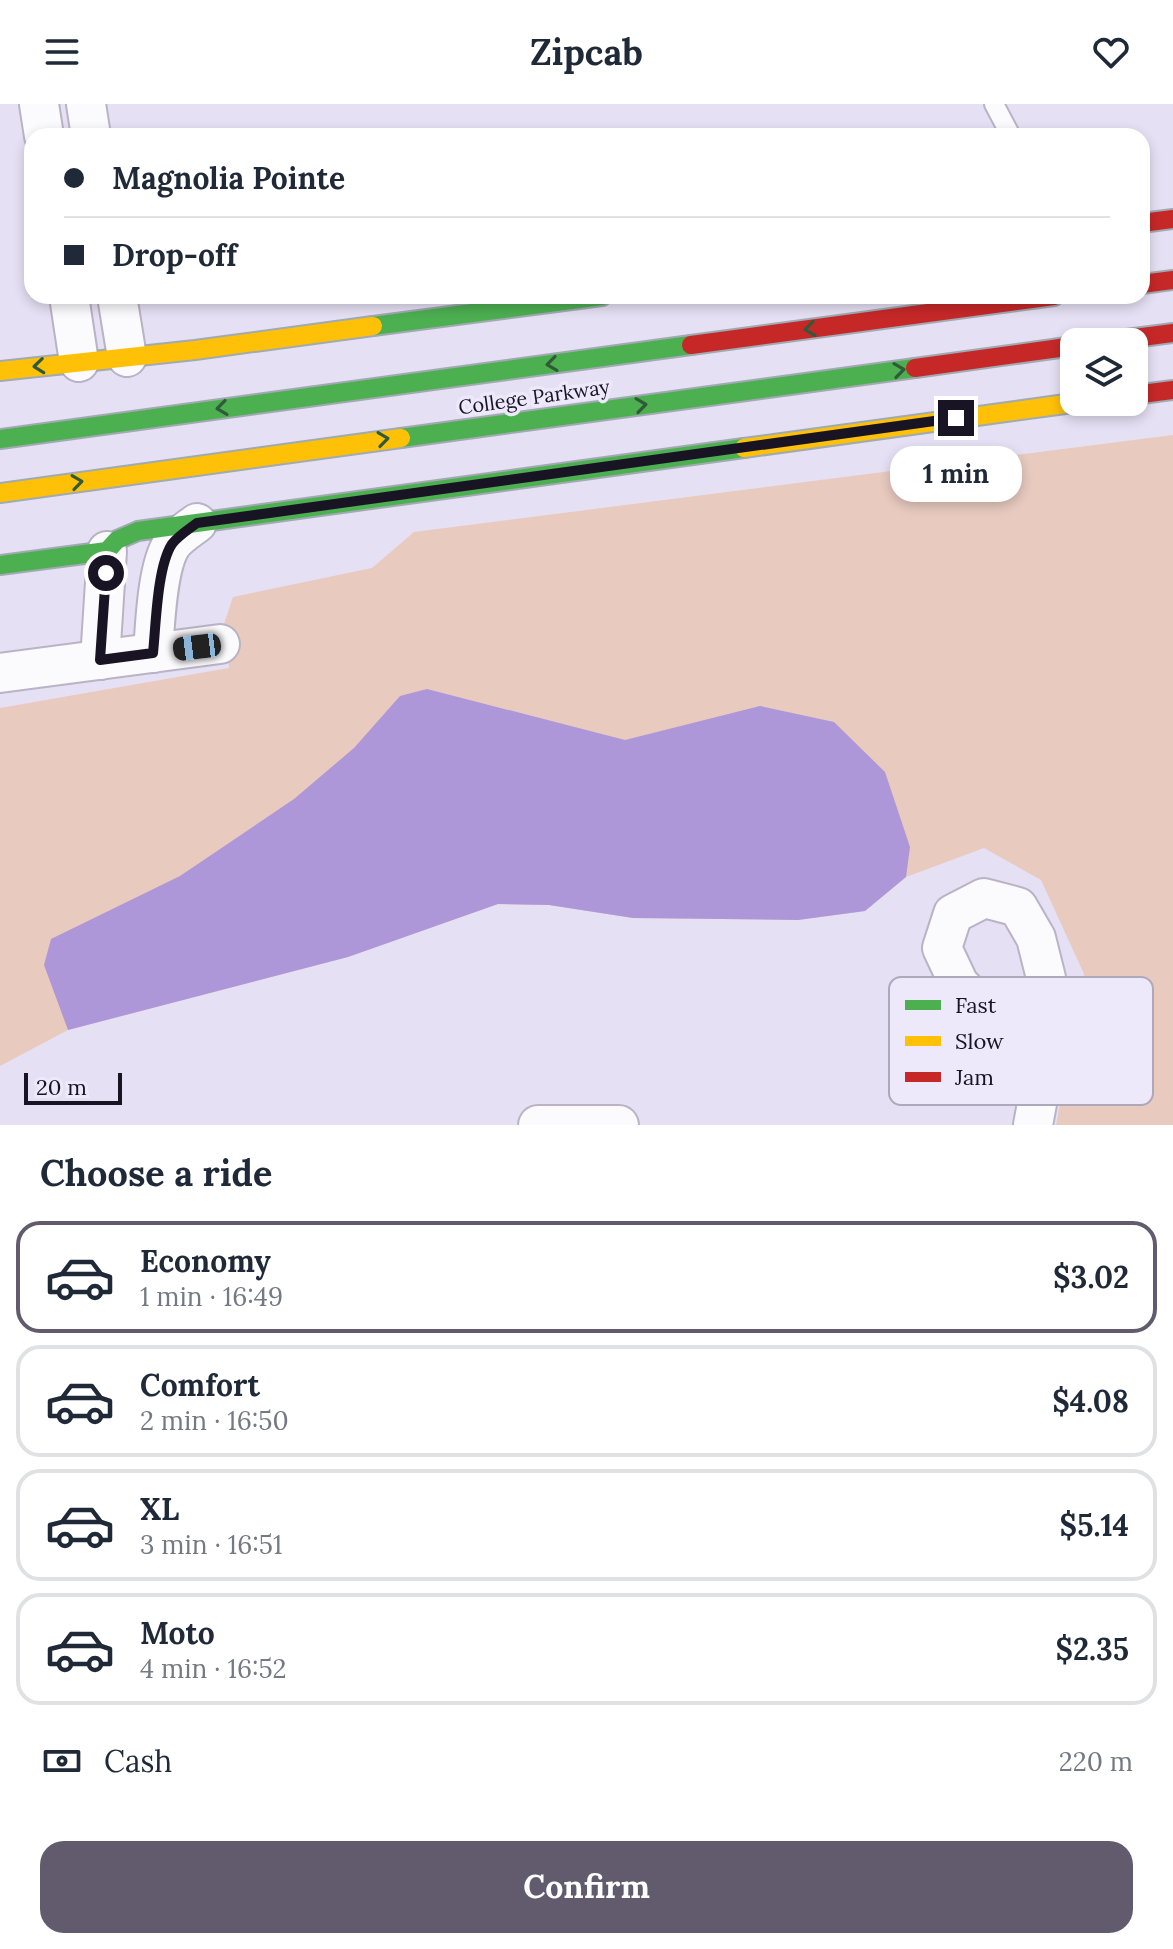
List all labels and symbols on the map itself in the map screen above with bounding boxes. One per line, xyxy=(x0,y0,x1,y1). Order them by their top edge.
one-way arrow xyxy=(803,320,817,337)
one-way arrow xyxy=(546,355,559,372)
one-way arrow xyxy=(32,358,45,375)
one-way arrow xyxy=(892,362,906,379)
street label: College Parkway xyxy=(457,373,612,420)
one-way arrow xyxy=(635,396,648,413)
one-way arrow xyxy=(215,399,229,416)
route end xyxy=(938,400,974,436)
one-way arrow xyxy=(377,431,390,448)
callout: 1 min xyxy=(890,446,1022,502)
one-way arrow xyxy=(71,474,84,491)
route start xyxy=(88,555,124,591)
car xyxy=(172,632,222,662)
legend xyxy=(889,977,1153,1105)
text: Fast xyxy=(955,991,997,1019)
text: Slow xyxy=(955,1027,1004,1055)
text: Jam xyxy=(954,1063,994,1091)
scale bar xyxy=(24,1069,122,1105)

